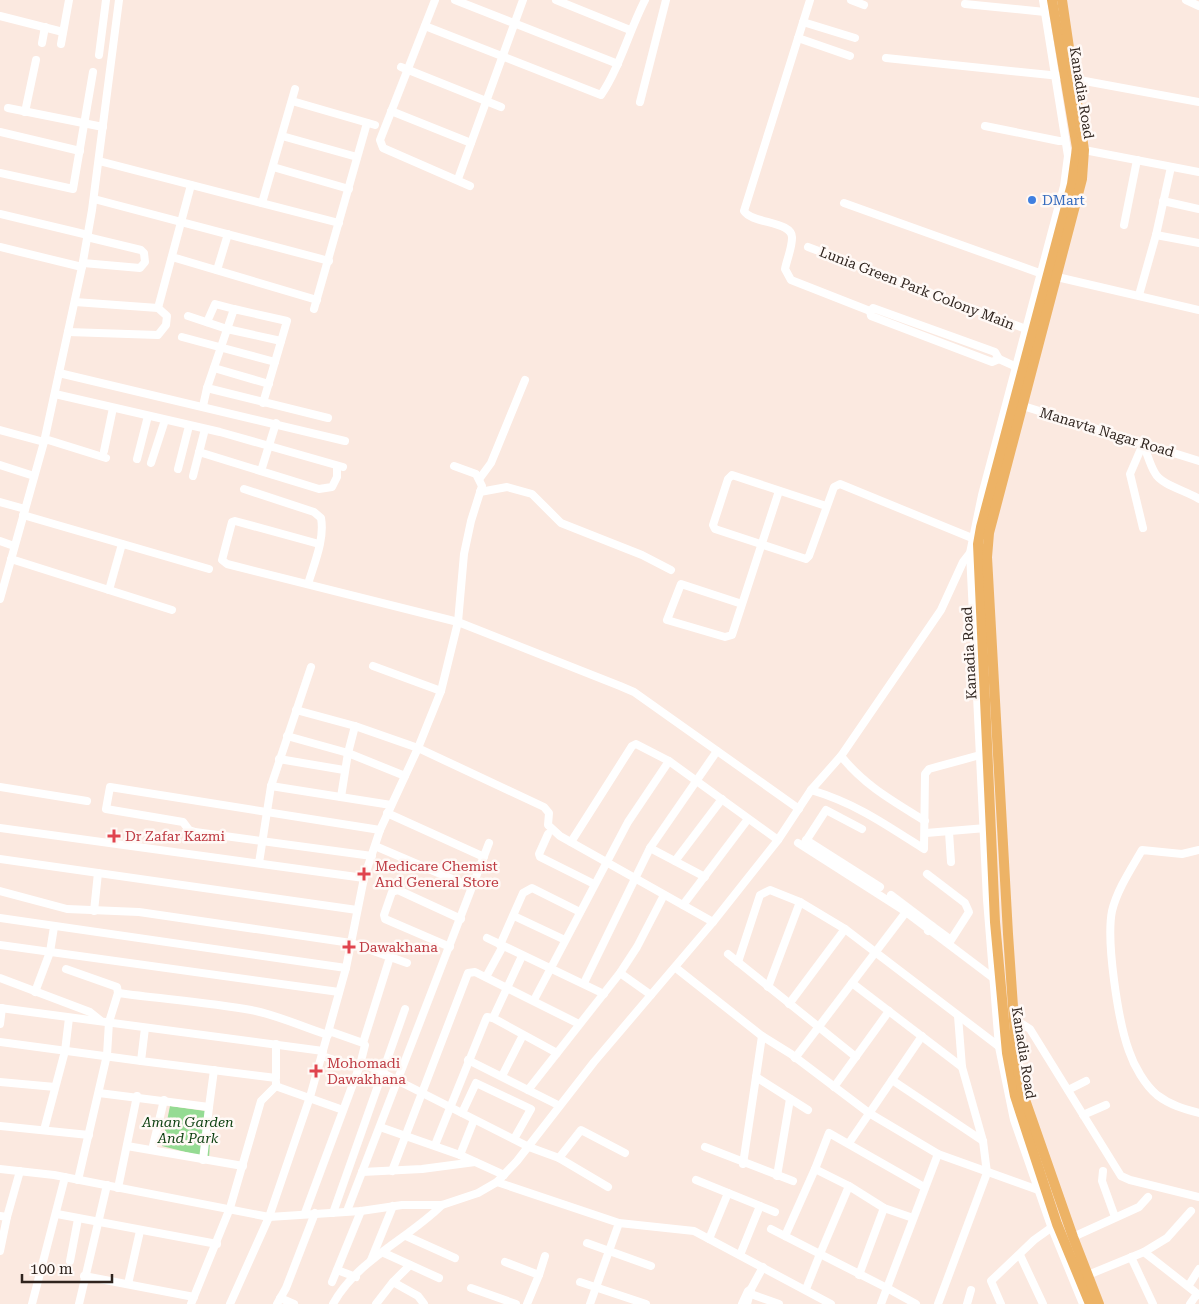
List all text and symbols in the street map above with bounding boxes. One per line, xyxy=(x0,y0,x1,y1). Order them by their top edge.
street label: Kanadia Road xyxy=(1067,46,1097,140)
place label: DMart xyxy=(1042,192,1085,208)
marker: DMart xyxy=(1026,194,1038,206)
street label: Lunia Green Park Colony Main xyxy=(817,243,1017,333)
street label: Manavta Nagar Road xyxy=(1038,404,1176,460)
street label: Kanadia Road xyxy=(959,606,979,700)
place label: Dr Zafar Kazmi xyxy=(125,828,226,844)
marker: Dr Zafar Kazmi xyxy=(107,829,121,843)
place label: Medicare Chemist And General Store xyxy=(375,858,499,890)
marker: Medicare Chemist And General Store xyxy=(357,867,371,881)
place label: Dawakhana xyxy=(359,939,438,955)
marker: Dawakhana xyxy=(343,941,355,953)
street label: Kanadia Road xyxy=(1009,1006,1039,1100)
place label: Mohomadi Dawakhana xyxy=(327,1055,406,1087)
marker: Mohomadi Dawakhana xyxy=(309,1064,323,1078)
park label: Aman Garden And Park xyxy=(141,1114,234,1146)
scale bar xyxy=(22,1252,112,1284)
text: 100 m xyxy=(30,1260,73,1278)

